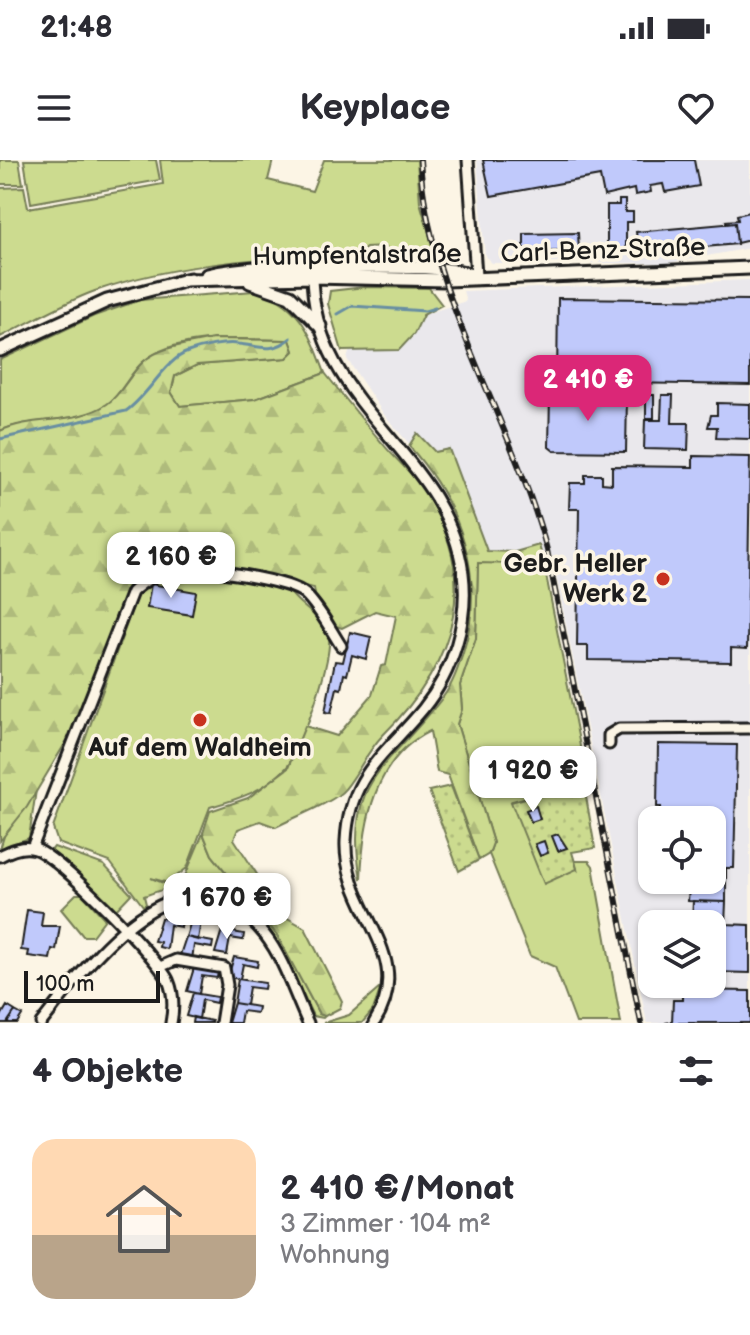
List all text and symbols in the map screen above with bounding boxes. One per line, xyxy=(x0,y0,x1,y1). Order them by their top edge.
text: 21:48 xyxy=(40,10,113,46)
icon: menu xyxy=(32,86,76,130)
icon: heart xyxy=(674,86,718,130)
text: Keyplace xyxy=(300,87,450,130)
street label: Carl-Benz-Straße xyxy=(500,232,706,270)
street label: Humpfentalstraße xyxy=(252,239,462,273)
pin: 2 410 € xyxy=(514,355,662,423)
text: 2 410 € xyxy=(542,365,634,396)
pin: 2 160 € xyxy=(97,532,245,600)
text: 2 160 € xyxy=(125,542,217,573)
place label: Gebr. Heller Werk 2 xyxy=(504,549,648,610)
marker: Gebr. Heller Werk 2 xyxy=(654,570,672,588)
marker: Auf dem Waldheim xyxy=(191,711,209,729)
place label: Auf dem Waldheim xyxy=(87,733,312,764)
pin: 1 920 € xyxy=(459,746,607,814)
text: 1 920 € xyxy=(487,756,579,787)
map controls xyxy=(638,806,726,998)
button: locate xyxy=(638,806,726,894)
pin: 1 670 € xyxy=(153,873,301,941)
text: 1 670 € xyxy=(182,883,272,914)
button: layers xyxy=(638,910,726,998)
scale bar xyxy=(24,967,160,1003)
text: 100 m xyxy=(36,971,95,998)
icon: filters xyxy=(674,1049,718,1093)
text: 4 Objekte xyxy=(32,1051,183,1092)
text: 2 410 €/Monat xyxy=(280,1168,514,1209)
icon: home xyxy=(96,1171,192,1267)
text: 3 Zimmer · 104 m² xyxy=(280,1209,491,1240)
text: Wohnung xyxy=(280,1240,390,1271)

